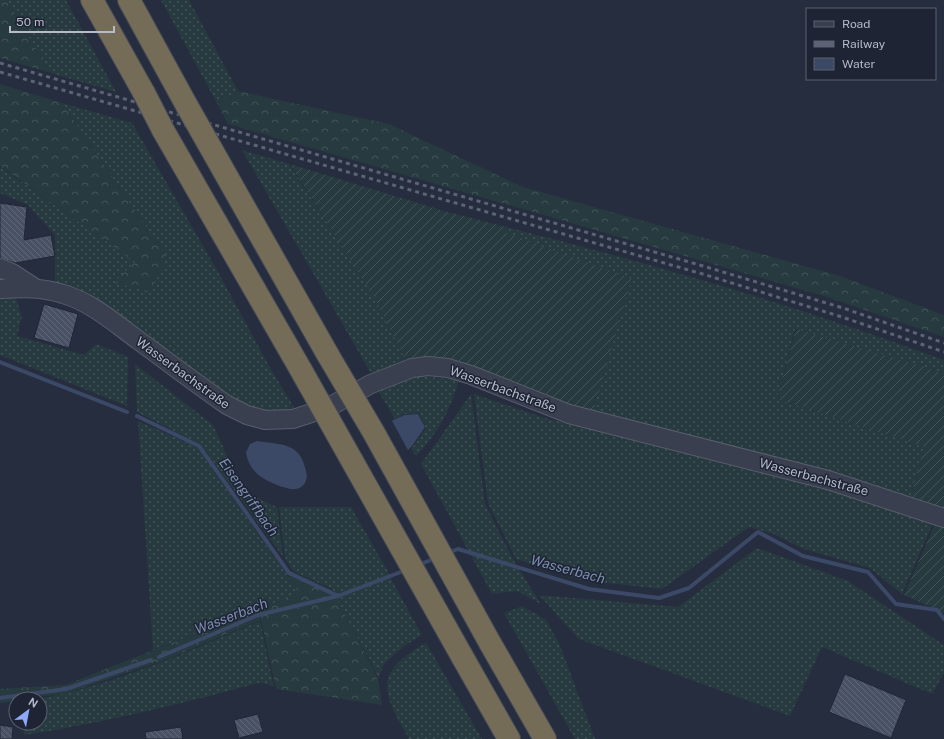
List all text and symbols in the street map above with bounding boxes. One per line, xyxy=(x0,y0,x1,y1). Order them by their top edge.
scale bar xyxy=(10,8,114,34)
legend xyxy=(806,8,936,80)
text: 50 m xyxy=(16,15,44,29)
text: Road xyxy=(842,17,870,31)
text: Railway xyxy=(842,37,886,51)
text: Water xyxy=(842,57,876,71)
street label: Wasserbachstraße xyxy=(133,334,233,412)
street label: Wasserbachstraße xyxy=(448,363,558,415)
water label: Eisengriffbach xyxy=(216,455,282,539)
street label: Wasserbachstraße xyxy=(758,455,870,499)
water label: Wasserbach xyxy=(529,551,607,587)
water label: Wasserbach xyxy=(192,595,270,637)
north arrow xyxy=(8,691,48,731)
text: N xyxy=(26,695,40,710)

